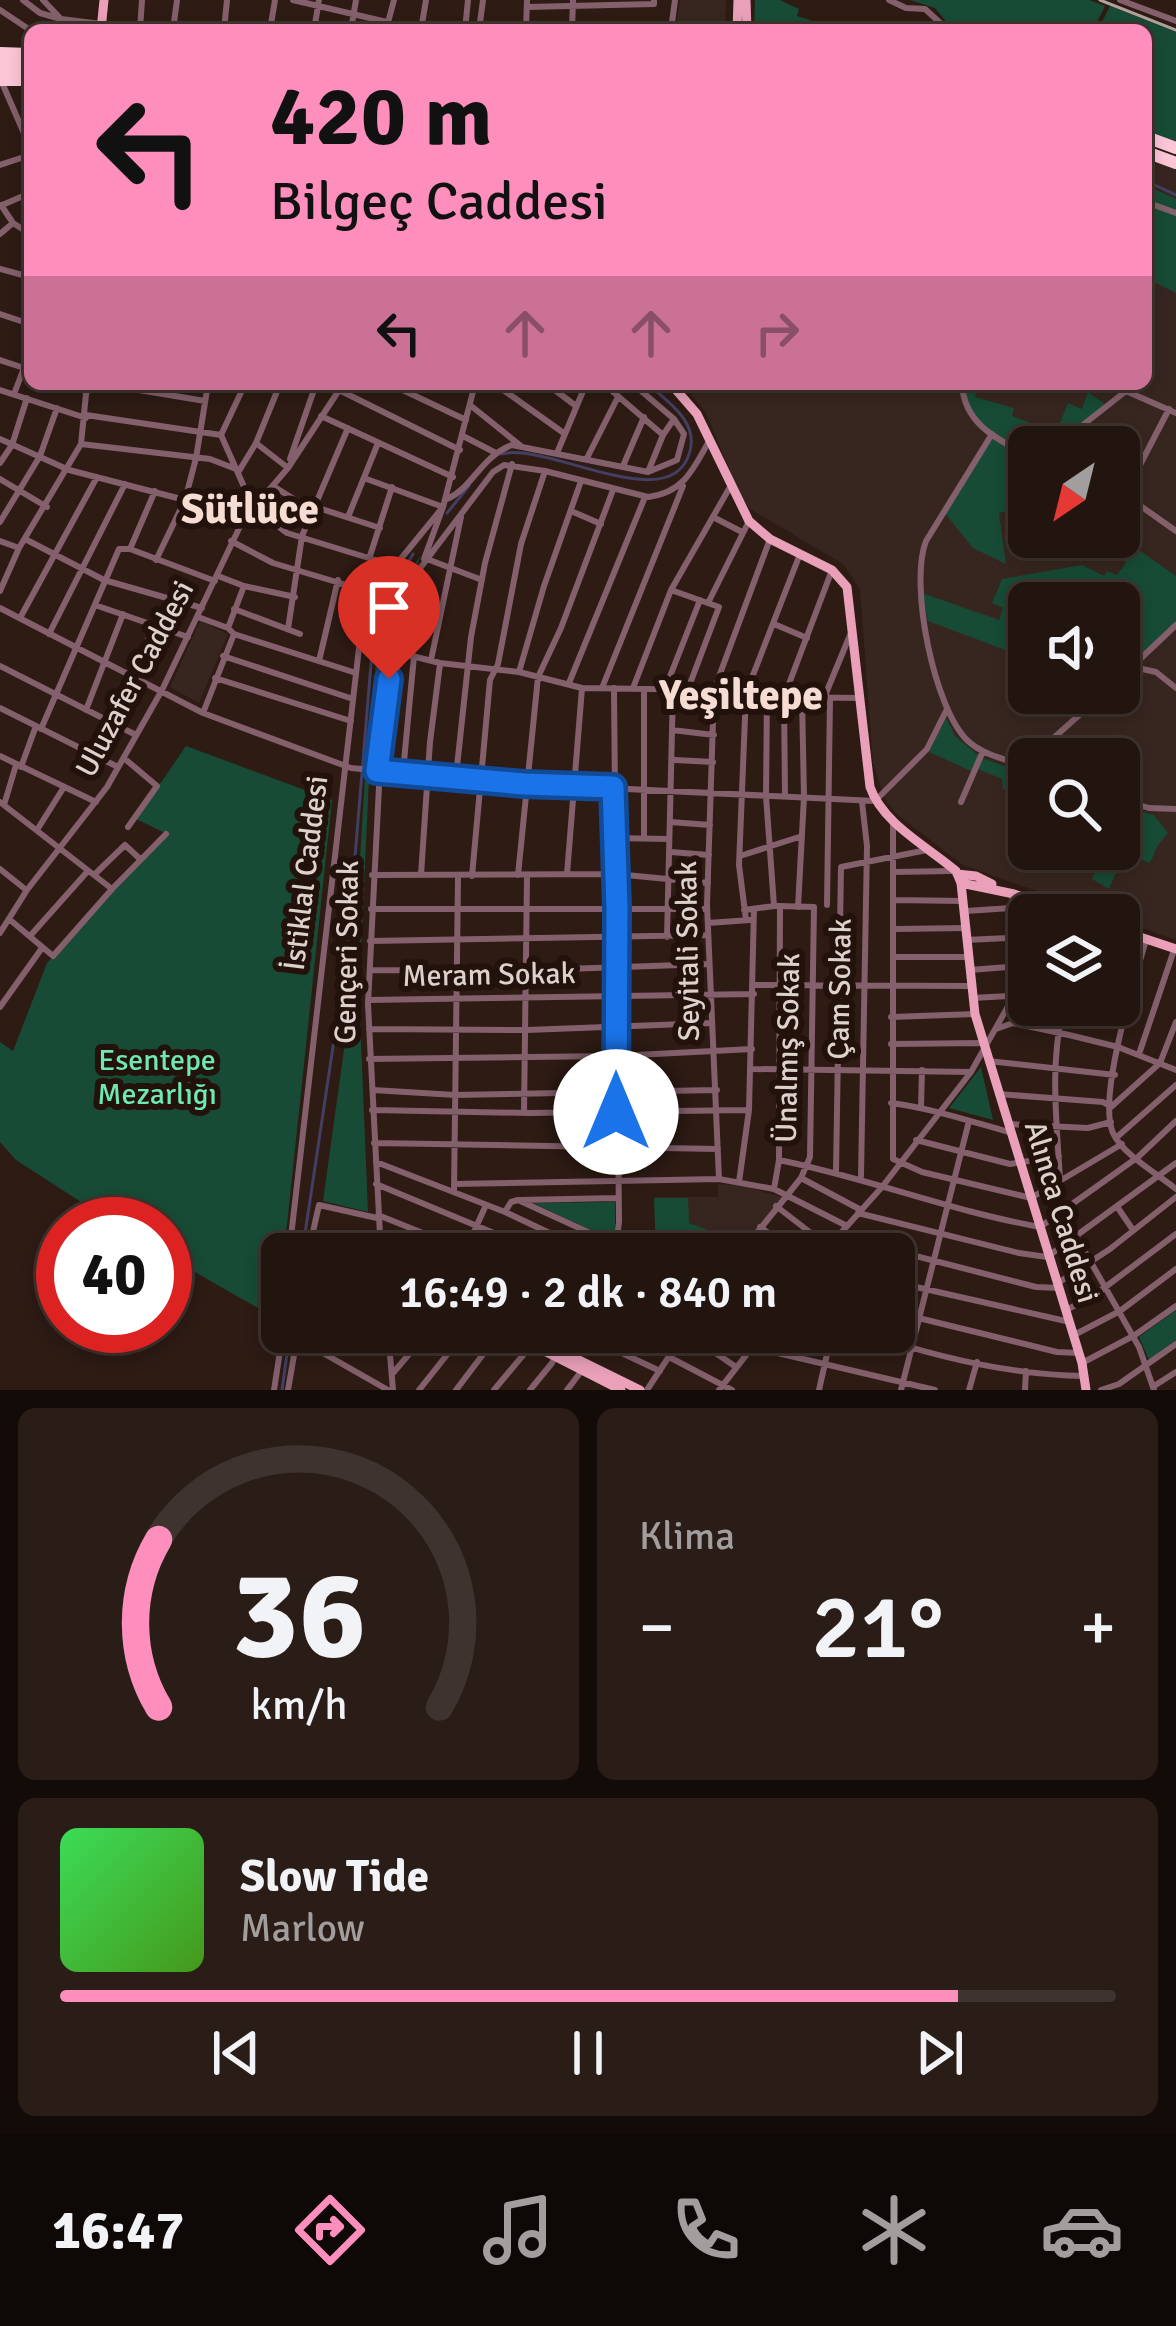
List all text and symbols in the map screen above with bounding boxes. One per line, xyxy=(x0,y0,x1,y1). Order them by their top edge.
text: 420 m xyxy=(270,65,492,169)
icon: left xyxy=(72,72,228,228)
text: Bilgeç Caddesi xyxy=(270,168,608,235)
icon: left xyxy=(366,300,432,366)
icon: ahead xyxy=(492,300,558,366)
icon: ahead xyxy=(618,300,684,366)
icon: right xyxy=(744,300,810,366)
north arrow xyxy=(1008,426,1140,558)
map controls xyxy=(1008,426,1140,1026)
district label: Sütlüce xyxy=(181,484,319,535)
pin xyxy=(338,556,440,679)
street label: Uluzafer Caddesi xyxy=(68,574,202,784)
icon: arrive xyxy=(356,574,422,640)
button: sound xyxy=(1008,582,1140,714)
district label: Yeşiltepe xyxy=(658,670,823,721)
button: search xyxy=(1008,738,1140,870)
street label: İstiklal Caddesi xyxy=(276,773,336,973)
street label: Gençeri Sokak xyxy=(327,860,367,1044)
street label: Seyitali Sokak xyxy=(668,861,708,1041)
button: layers xyxy=(1008,894,1140,1026)
street label: Çam Sokak xyxy=(820,918,860,1060)
street label: Ünalmış Sokak xyxy=(768,953,808,1143)
street label: Meram Sokak xyxy=(402,955,576,995)
park label: Esentepe Mezarlığı xyxy=(97,1042,217,1113)
position arrow xyxy=(553,1049,679,1175)
street label: Alınca Caddesi xyxy=(1016,1117,1106,1307)
speed limit sign: 40 xyxy=(36,1197,192,1353)
text: 16:49 · 2 dk · 840 m xyxy=(399,1265,777,1320)
text: Klima xyxy=(639,1512,735,1560)
text: 36 xyxy=(231,1539,366,1692)
text: 21° xyxy=(812,1572,943,1683)
text: − xyxy=(639,1587,675,1668)
text: + xyxy=(1080,1587,1116,1668)
text: km/h xyxy=(250,1679,347,1732)
text: Slow Tide xyxy=(240,1849,429,1904)
text: Marlow xyxy=(240,1904,365,1952)
icon: previous xyxy=(203,2020,269,2086)
icon: pause xyxy=(555,2020,621,2086)
icon: next xyxy=(907,2020,973,2086)
icon: directions xyxy=(288,2188,372,2272)
icon: music xyxy=(476,2188,560,2272)
icon: phone xyxy=(664,2188,748,2272)
icon: climate xyxy=(852,2188,936,2272)
icon: car xyxy=(1040,2188,1124,2272)
text: 16:47 xyxy=(52,2197,185,2264)

